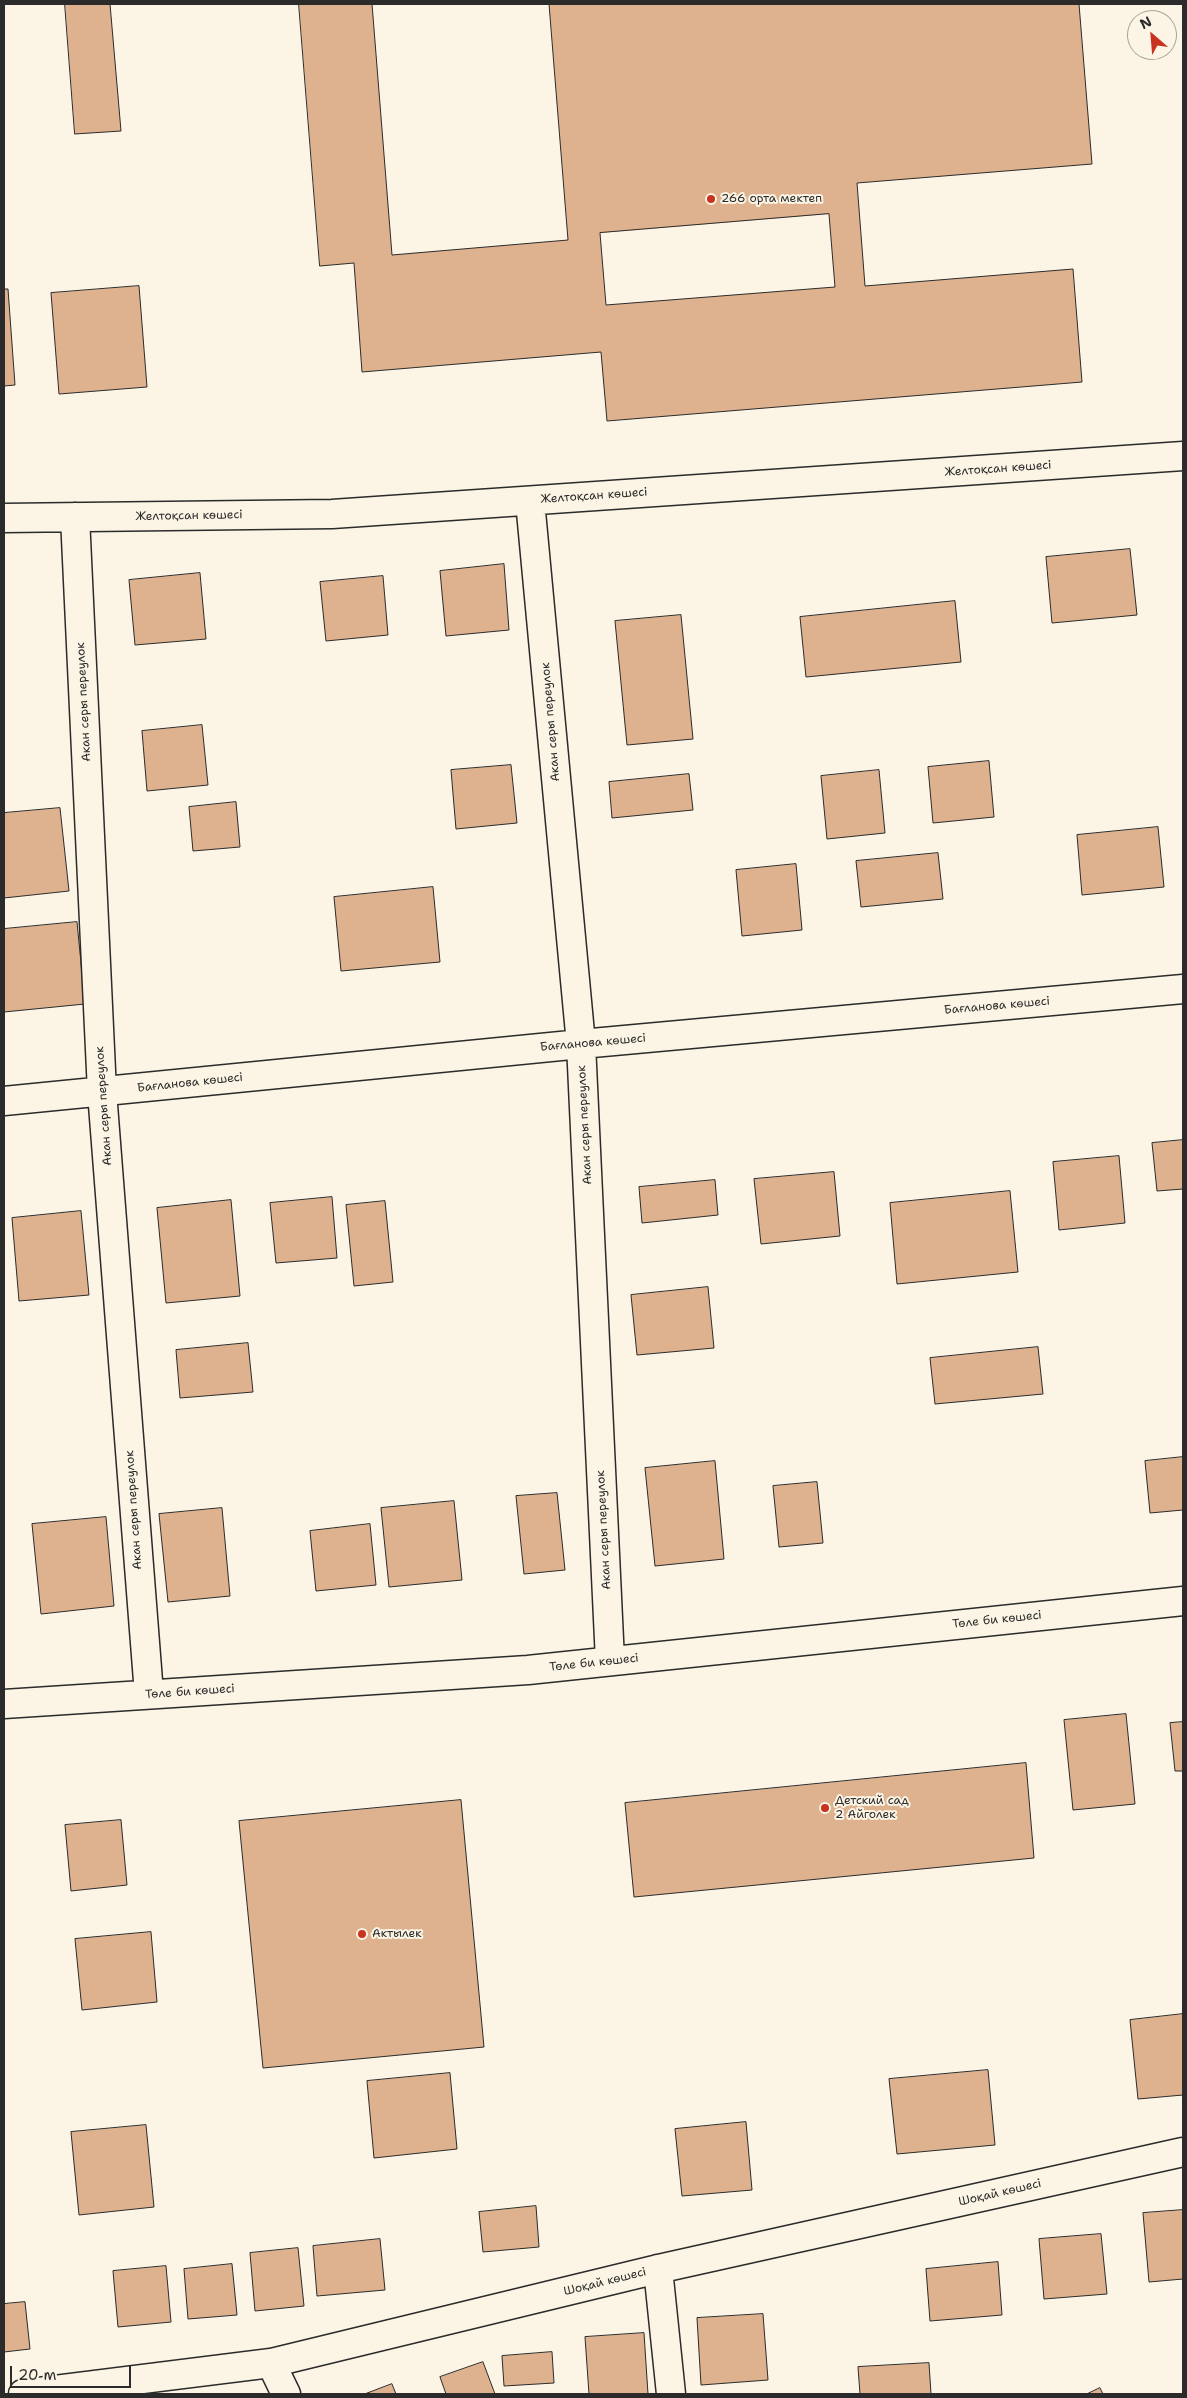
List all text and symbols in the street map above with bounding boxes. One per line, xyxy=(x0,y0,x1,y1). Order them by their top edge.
north arrow xyxy=(1127,10,1177,60)
text: N xyxy=(1137,12,1155,33)
place label: 266 орта мектеп xyxy=(721,192,822,206)
marker: 266 орта мектеп xyxy=(705,193,717,205)
street label: Желтоқсан көшесі xyxy=(944,458,1052,480)
street label: Желтоқсан көшесі xyxy=(540,485,648,507)
street label: Желтоқсан көшесі xyxy=(135,508,243,524)
street label: Акан серы переулок xyxy=(74,642,94,762)
street label: Акан серы переулок xyxy=(539,662,563,782)
street label: Бағланова көшесі xyxy=(943,994,1051,1018)
street label: Бағланова көшесі xyxy=(539,1031,647,1055)
street label: Акан серы переулок xyxy=(93,1046,115,1166)
street label: Акан серы переулок xyxy=(575,1065,595,1185)
street label: Бағланова көшесі xyxy=(136,1070,244,1096)
street label: Акан серы переулок xyxy=(123,1450,145,1570)
street label: Акан серы переулок xyxy=(594,1470,614,1590)
street label: Төле би көшесі xyxy=(952,1608,1042,1632)
street label: Төле би көшесі xyxy=(549,1651,639,1675)
street label: Төле би көшесі xyxy=(145,1682,235,1702)
place label: Детский сад 2 Айголек xyxy=(835,1794,909,1822)
marker: Детский сад 2 Айголек xyxy=(819,1802,831,1814)
place label: Актылек xyxy=(372,1927,422,1941)
marker: Актылек xyxy=(356,1928,368,1940)
street label: Шоқай көшесі xyxy=(957,2176,1043,2210)
street label: Шоқай көшесі xyxy=(562,2265,648,2299)
scale bar xyxy=(12,2356,134,2388)
text: 20 m xyxy=(18,2365,57,2385)

